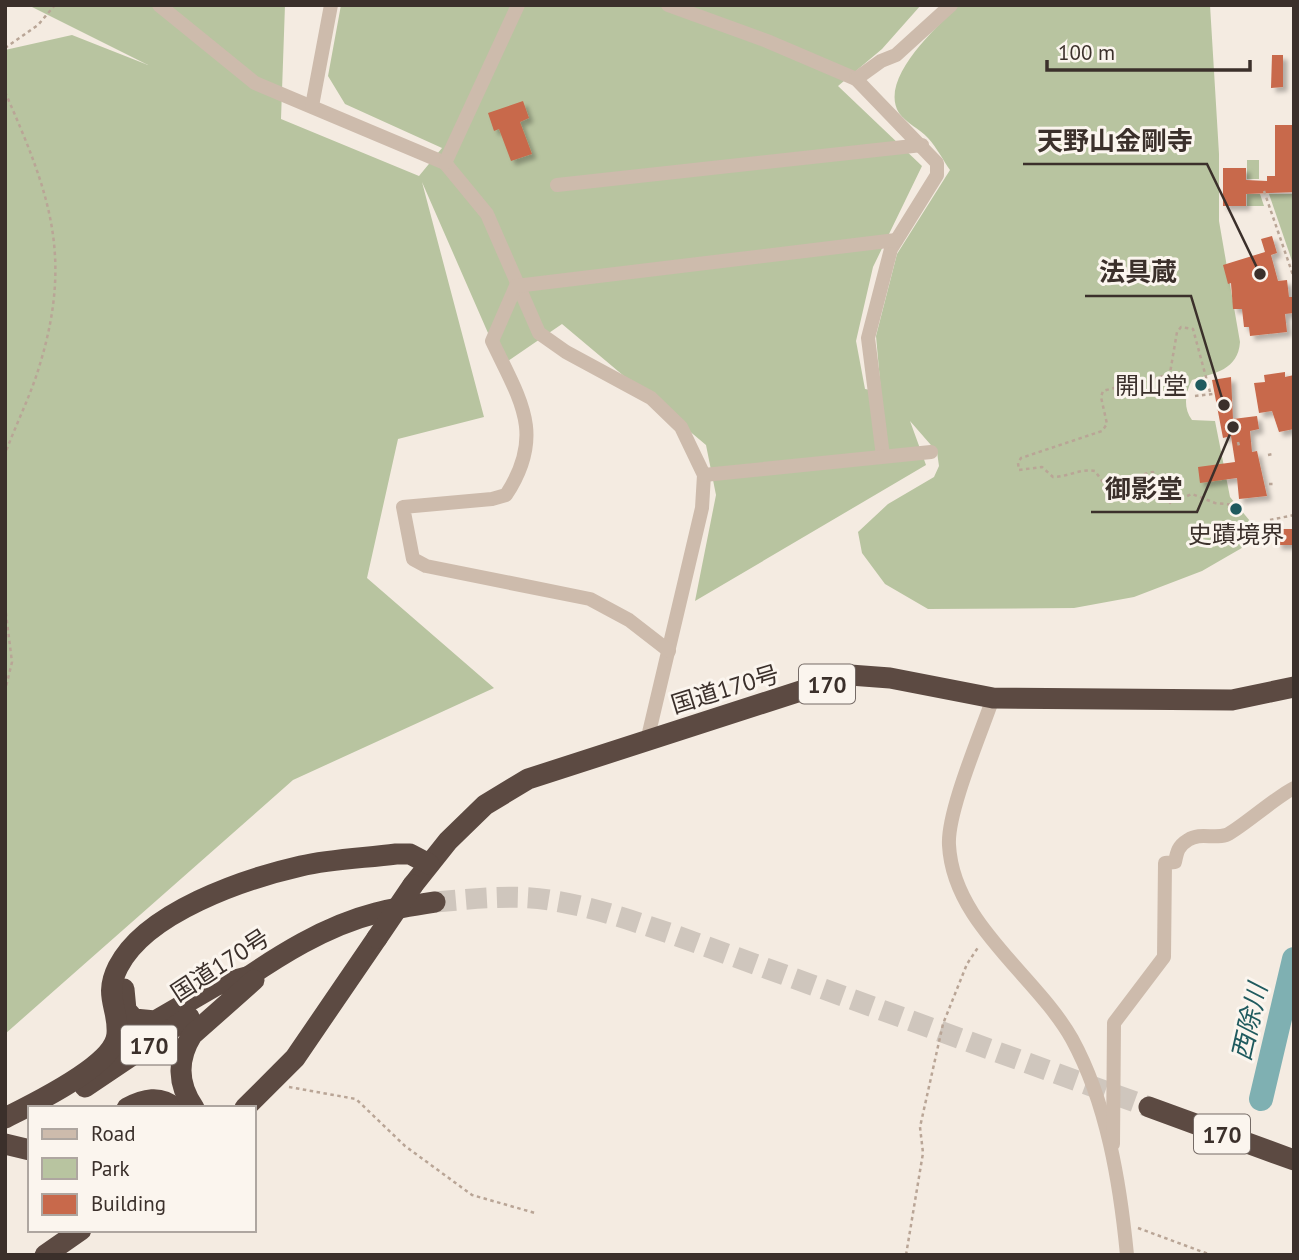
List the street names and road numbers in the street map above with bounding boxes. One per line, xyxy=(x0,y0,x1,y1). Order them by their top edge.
street label: 国道170号 xyxy=(667,658,783,720)
road number: 170 xyxy=(799,664,855,704)
street label: 国道170号 xyxy=(165,922,275,1008)
road number: 170 xyxy=(121,1026,177,1064)
road number: 170 xyxy=(1194,1114,1250,1154)

